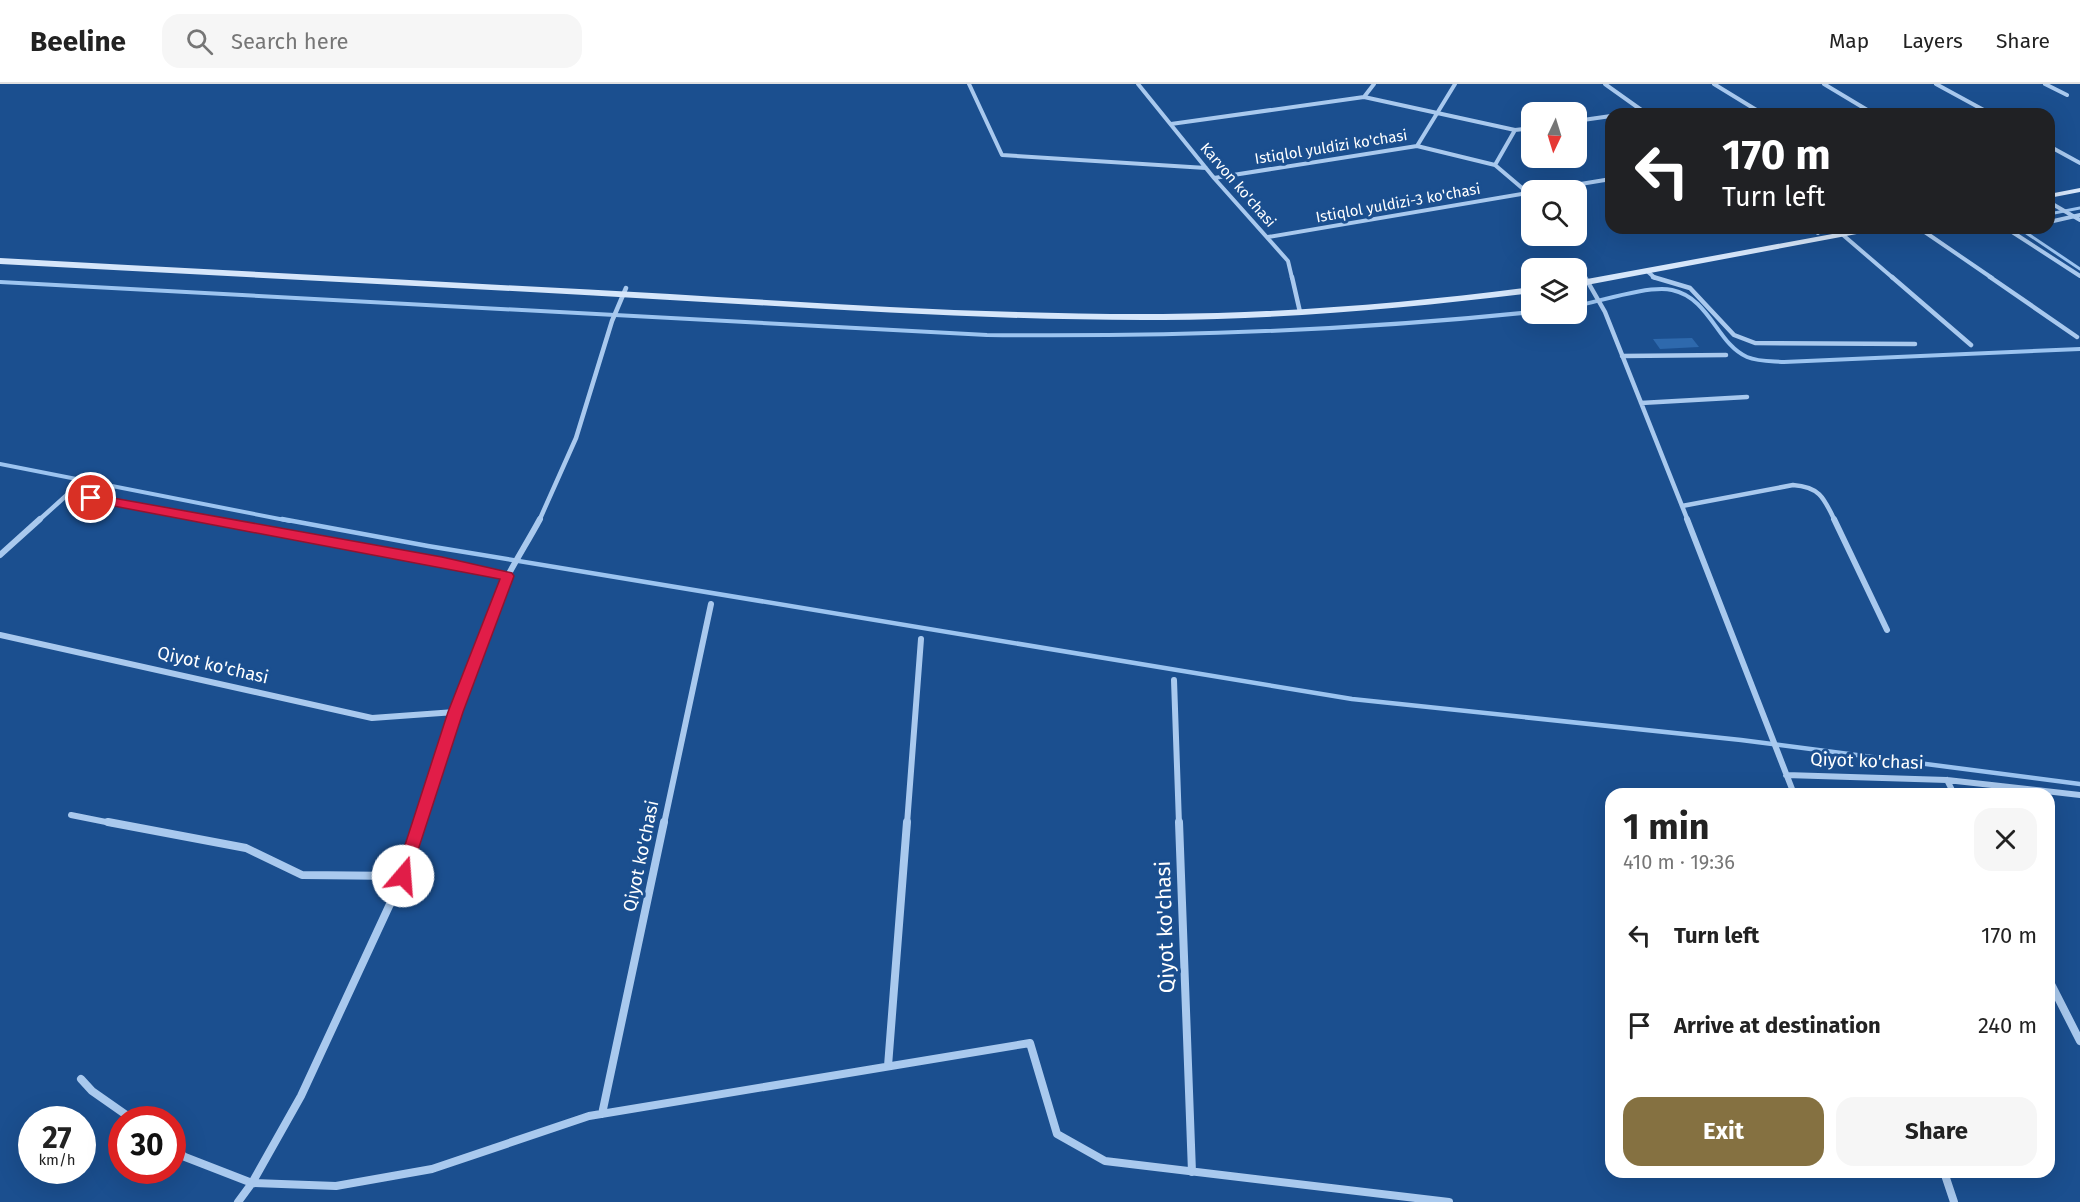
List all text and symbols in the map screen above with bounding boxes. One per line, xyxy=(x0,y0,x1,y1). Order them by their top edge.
search box xyxy=(162,14,582,68)
text: Beeline xyxy=(30,25,126,58)
icon: search xyxy=(183,25,216,58)
text: Search here xyxy=(231,28,349,55)
text: Map xyxy=(1829,28,1869,54)
text: Layers xyxy=(1902,28,1963,54)
text: Share xyxy=(1996,28,2050,54)
north arrow xyxy=(1521,102,1587,168)
map controls xyxy=(1521,102,1587,324)
street label: Istiqlol yuldizi ko'chasi xyxy=(1253,126,1409,168)
text: 170 m xyxy=(1722,130,1831,180)
icon: left xyxy=(1623,132,1701,210)
street label: Karvon ko'chasi xyxy=(1196,139,1280,231)
street label: Istiqlol yuldizi-3 ko'chasi xyxy=(1314,180,1482,226)
button: search xyxy=(1521,180,1587,246)
text: Turn left xyxy=(1722,181,1825,213)
button: layers xyxy=(1521,258,1587,324)
pin xyxy=(65,472,116,523)
icon: arrive xyxy=(74,481,107,514)
street label: Qiyot ko'chasi xyxy=(155,642,271,688)
street label: Qiyot ko'chasi xyxy=(1810,748,1924,774)
street label: Qiyot ko'chasi xyxy=(618,798,664,914)
text: 1 min xyxy=(1623,805,1710,849)
button: close xyxy=(1974,808,2037,871)
position arrow xyxy=(371,844,435,908)
text: 410 m · 19:36 xyxy=(1623,850,1735,874)
street label: Qiyot ko'chasi xyxy=(1150,860,1180,994)
icon: left xyxy=(1623,919,1656,952)
text: Turn left xyxy=(1674,922,1759,949)
text: 170 m xyxy=(1981,922,2037,949)
icon: arrive xyxy=(1623,1009,1656,1042)
text: Arrive at destination xyxy=(1674,1012,1881,1039)
text: 240 m xyxy=(1978,1012,2037,1039)
button: Exit xyxy=(1623,1097,1824,1166)
button: Share xyxy=(1836,1097,2037,1166)
speed limit sign: 30 xyxy=(108,1106,186,1184)
text: 27 xyxy=(42,1120,72,1156)
text: km/h xyxy=(38,1151,76,1169)

